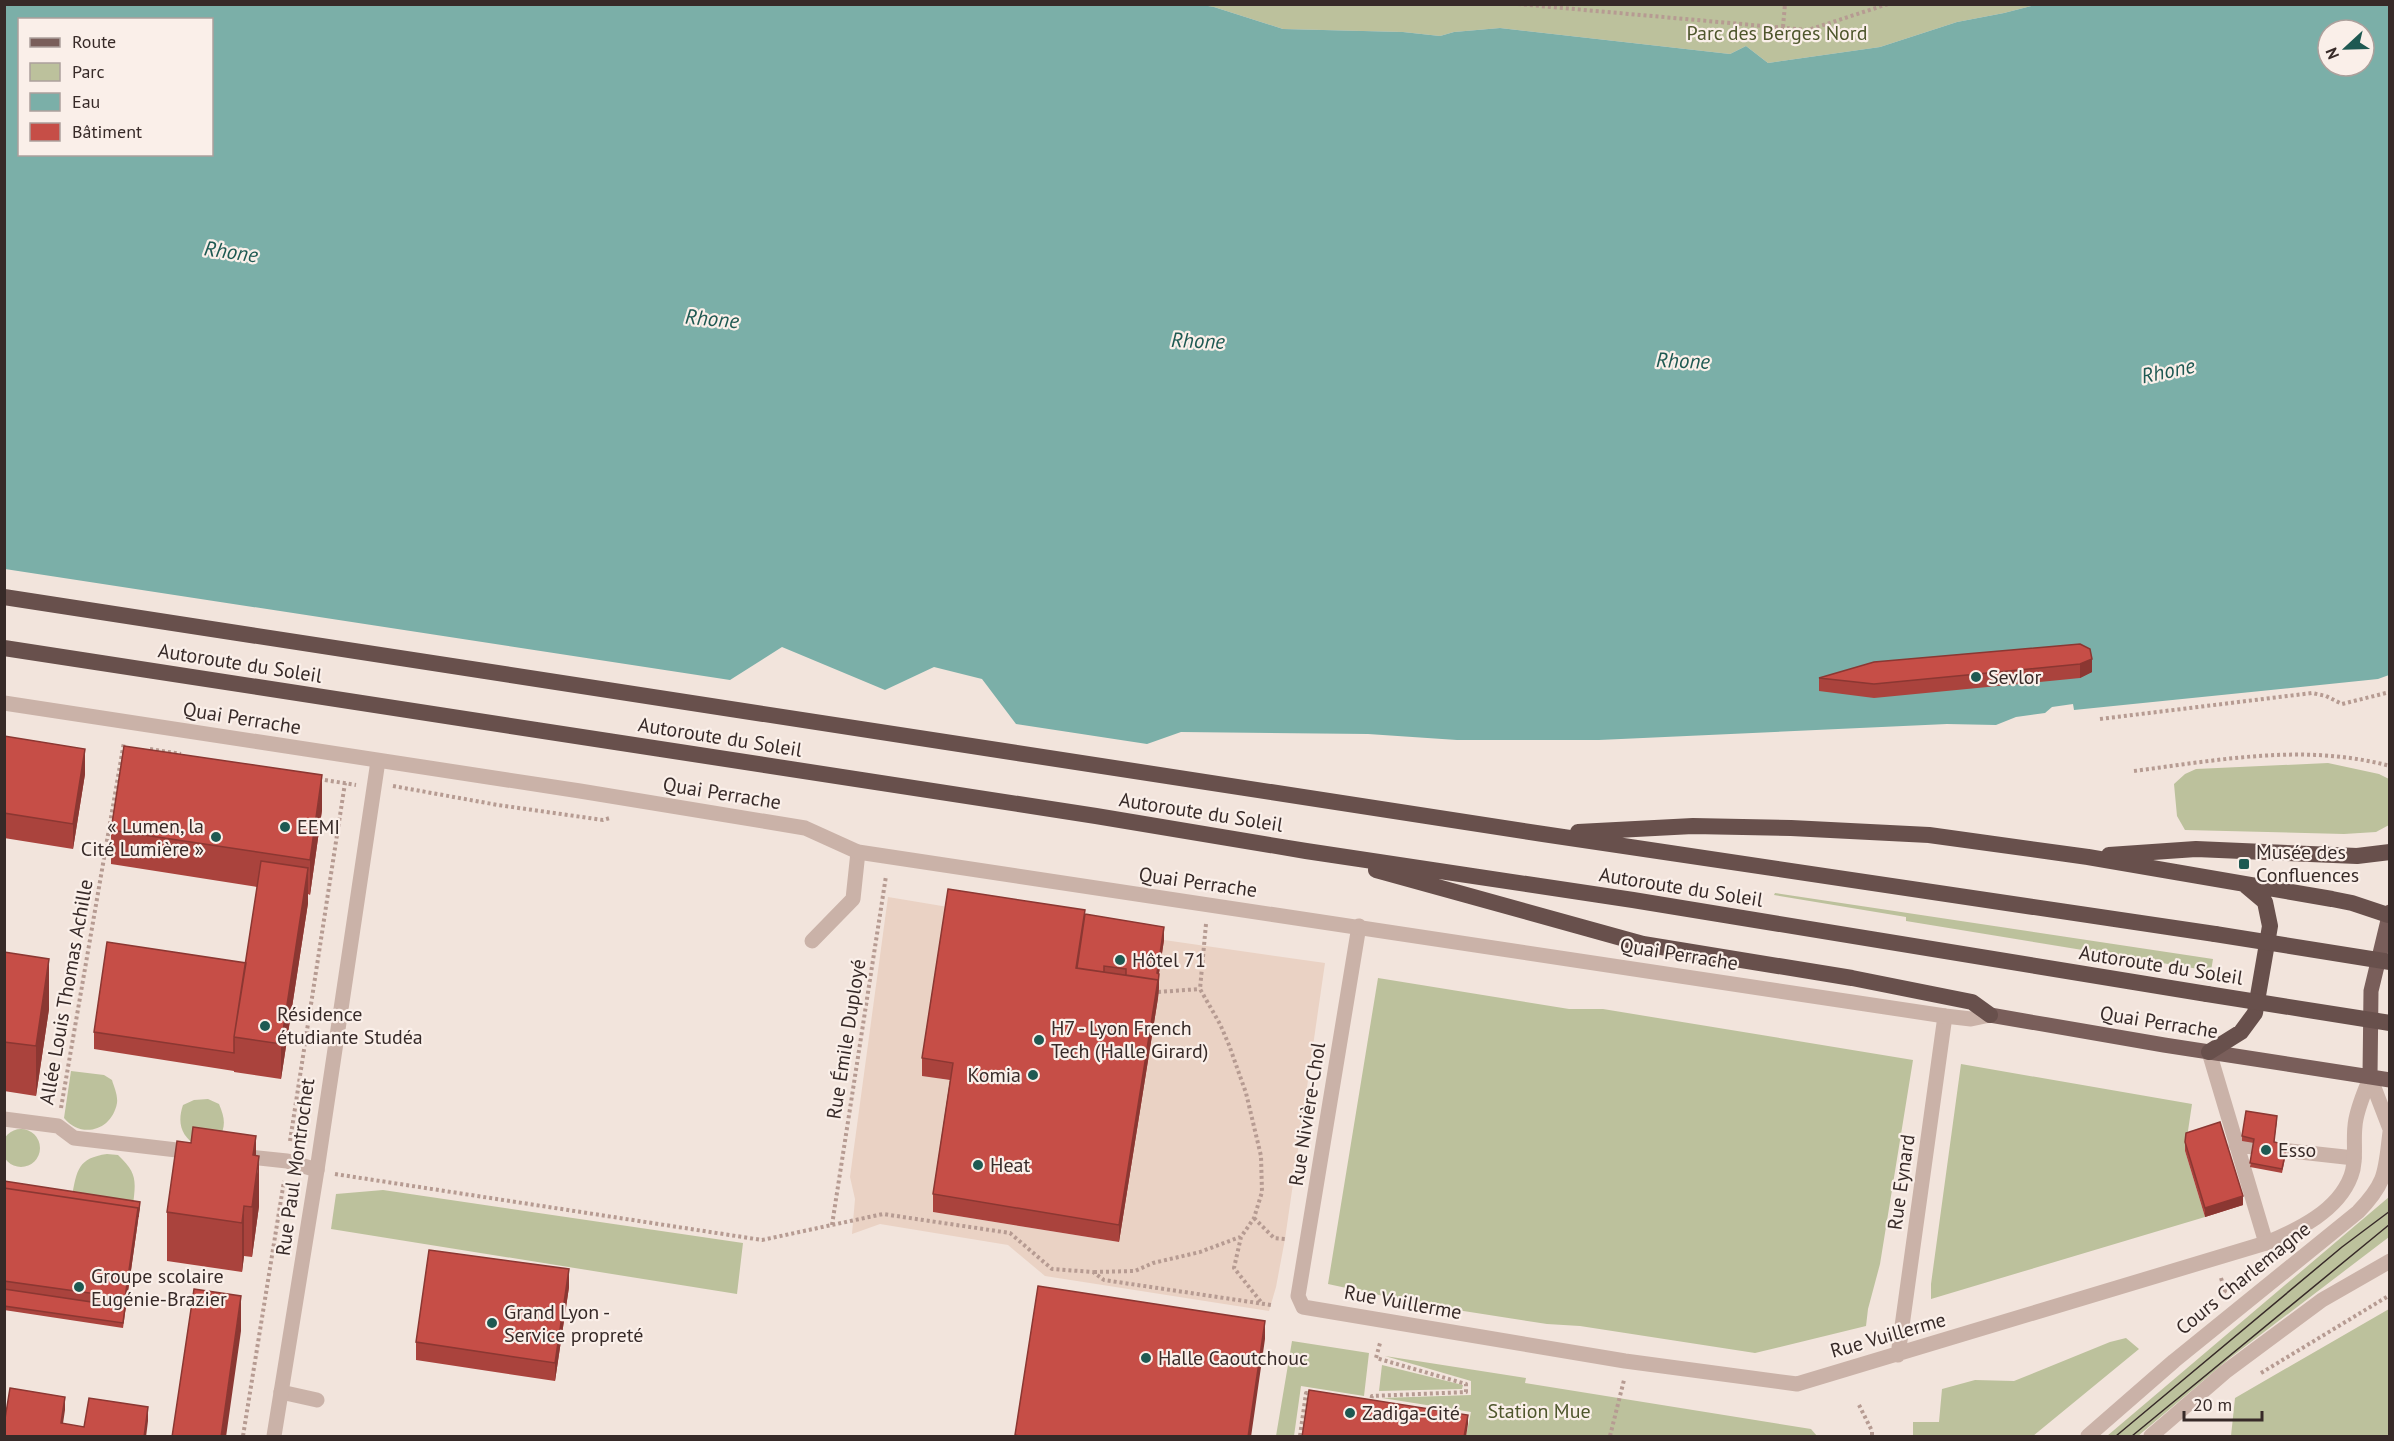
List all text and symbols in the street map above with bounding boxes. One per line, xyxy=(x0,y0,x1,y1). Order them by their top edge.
legend xyxy=(18,18,213,156)
north arrow xyxy=(2316,18,2376,78)
park label: Parc des Berges Nord xyxy=(1687,20,1867,46)
text: Route xyxy=(72,30,116,53)
text: N xyxy=(2321,45,2343,62)
text: Parc xyxy=(72,60,105,83)
text: Eau xyxy=(72,90,100,113)
text: Bâtiment xyxy=(72,120,142,143)
water label: Rhone xyxy=(202,234,260,269)
water label: Rhone xyxy=(684,303,740,334)
water label: Rhone xyxy=(1170,326,1226,355)
water label: Rhone xyxy=(1655,346,1711,375)
water label: Rhone xyxy=(2139,352,2197,389)
street label: Autoroute du Soleil xyxy=(156,637,324,689)
place label: Sevlor xyxy=(1988,664,2042,690)
marker: Sevlor xyxy=(1969,670,1983,684)
street label: Quai Perrache xyxy=(181,696,303,740)
street label: Autoroute du Soleil xyxy=(636,711,804,763)
street label: Quai Perrache xyxy=(661,771,783,815)
street label: Autoroute du Soleil xyxy=(1117,786,1285,838)
place label: « Lumen, la Cité Lumière » xyxy=(81,813,204,862)
place label: EEMI xyxy=(297,814,340,840)
marker: EEMI xyxy=(278,820,292,834)
marker: « Lumen, la Cité Lumière » xyxy=(209,830,223,844)
place label: Musée des Confluences xyxy=(2256,839,2359,888)
marker: Musée des Confluences xyxy=(2237,857,2251,871)
street label: Quai Perrache xyxy=(1137,861,1259,903)
street label: Autoroute du Soleil xyxy=(1597,861,1765,913)
street label: Allée Louis Thomas Achille xyxy=(33,877,99,1107)
street label: Quai Perrache xyxy=(1618,932,1740,976)
street label: Autoroute du Soleil xyxy=(2077,939,2245,991)
place label: Hôtel 71 xyxy=(1132,947,1206,973)
marker: Hôtel 71 xyxy=(1113,953,1127,967)
street label: Rue Émile Duployé xyxy=(820,957,872,1121)
street label: Quai Perrache xyxy=(2098,1000,2220,1044)
place label: Résidence étudiante Studéa xyxy=(277,1001,423,1050)
place label: H7 - Lyon French Tech (Halle Girard) xyxy=(1051,1015,1208,1064)
marker: Résidence étudiante Studéa xyxy=(258,1019,272,1033)
marker: H7 - Lyon French Tech (Halle Girard) xyxy=(1032,1033,1046,1047)
street label: Rue Nivière-Chol xyxy=(1283,1040,1331,1188)
place label: Komia xyxy=(968,1062,1021,1088)
marker: Komia xyxy=(1026,1068,1040,1082)
street label: Rue Paul Montrochet xyxy=(270,1076,320,1257)
street label: Rue Eynard xyxy=(1881,1132,1921,1232)
place label: Esso xyxy=(2278,1137,2316,1163)
marker: Esso xyxy=(2259,1143,2273,1157)
place label: Heat xyxy=(990,1152,1031,1178)
marker: Heat xyxy=(971,1158,985,1172)
street label: Cours Charlemagne xyxy=(2170,1216,2316,1340)
place label: Groupe scolaire Eugénie-Brazier xyxy=(91,1263,227,1312)
street label: Rue Vuillerme xyxy=(1342,1279,1464,1325)
marker: Groupe scolaire Eugénie-Brazier xyxy=(72,1280,86,1294)
place label: Grand Lyon - Service propreté xyxy=(504,1299,643,1348)
street label: Rue Vuillerme xyxy=(1827,1306,1949,1364)
marker: Grand Lyon - Service propreté xyxy=(485,1316,499,1330)
place label: Halle Caoutchouc xyxy=(1158,1345,1308,1371)
marker: Halle Caoutchouc xyxy=(1139,1351,1153,1365)
scale bar xyxy=(2184,1384,2262,1422)
text: 20 m xyxy=(2193,1393,2232,1416)
park label: Station Mue xyxy=(1487,1398,1591,1424)
place label: Zadiga-Cité xyxy=(1362,1400,1460,1426)
marker: Zadiga-Cité xyxy=(1343,1406,1357,1420)

